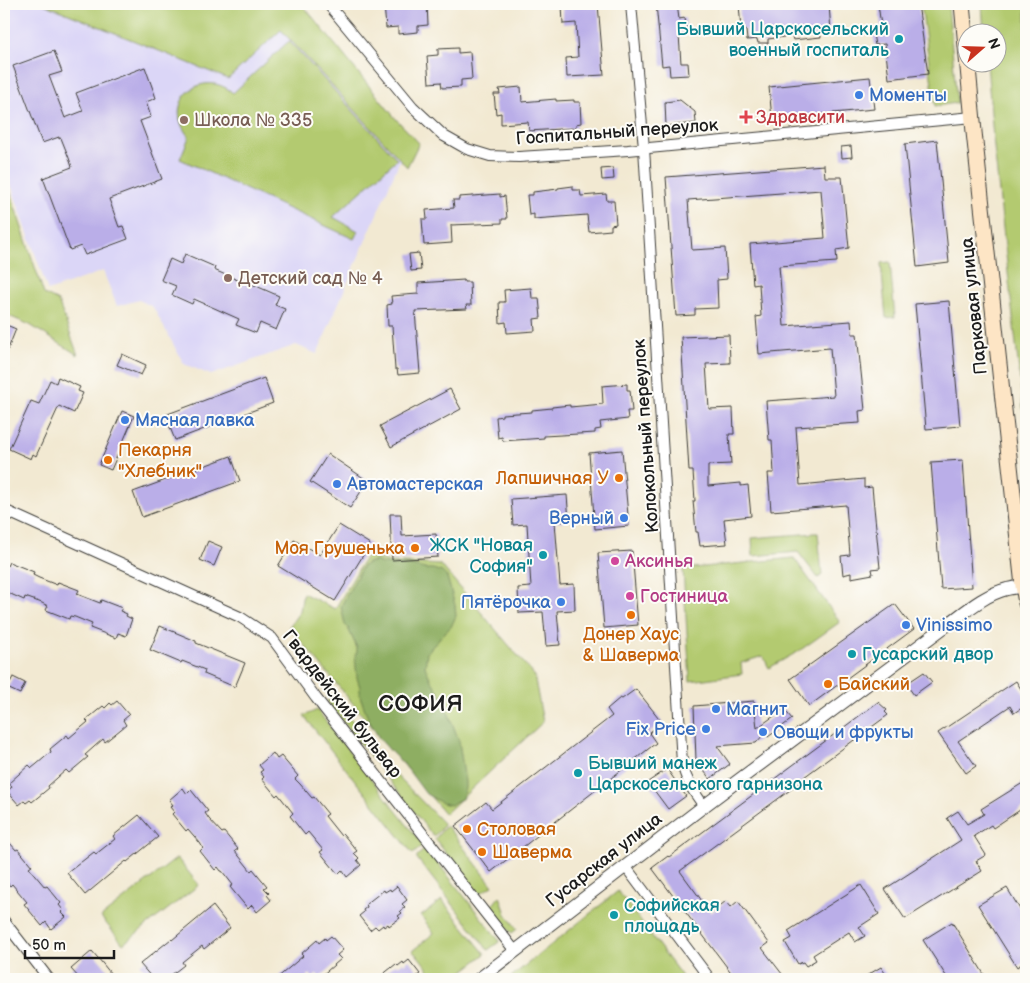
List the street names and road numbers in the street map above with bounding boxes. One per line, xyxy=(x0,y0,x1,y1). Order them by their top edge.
street label: Госпитальный переулок xyxy=(515,114,719,150)
street label: Парковая улица xyxy=(956,236,992,376)
street label: Колокольный переулок xyxy=(629,338,663,534)
street label: Гвардейский бульвар xyxy=(278,626,406,782)
street label: Гусарская улица xyxy=(542,808,666,912)

